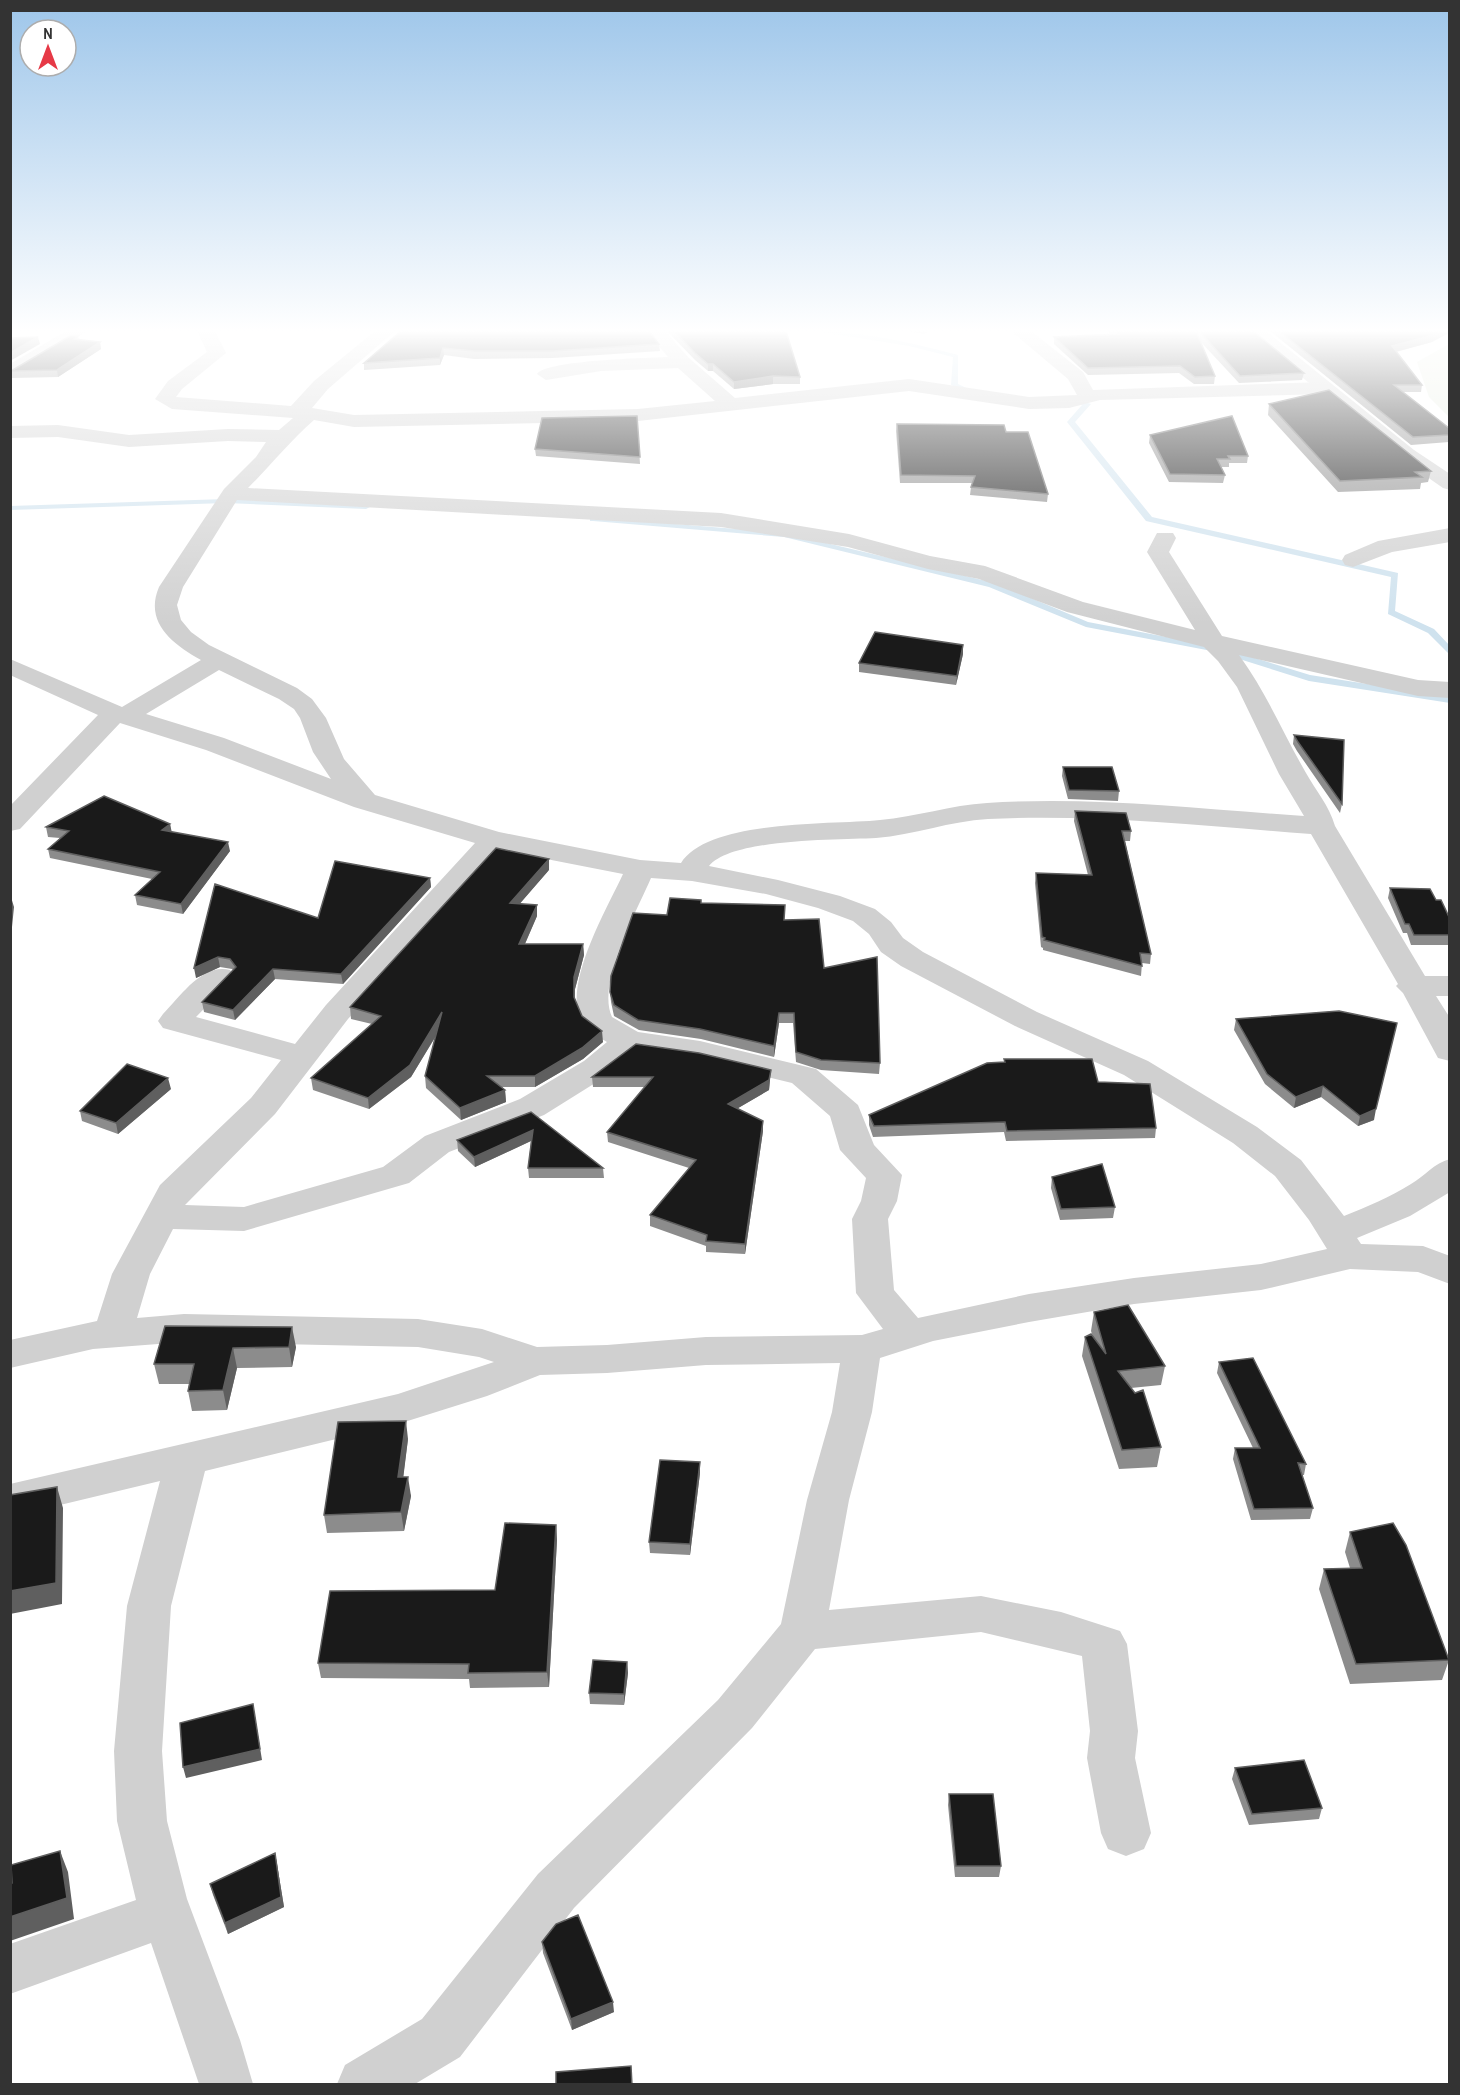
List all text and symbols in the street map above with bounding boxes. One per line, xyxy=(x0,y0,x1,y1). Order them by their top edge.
north arrow xyxy=(18,18,78,78)
text: N xyxy=(43,22,53,44)

